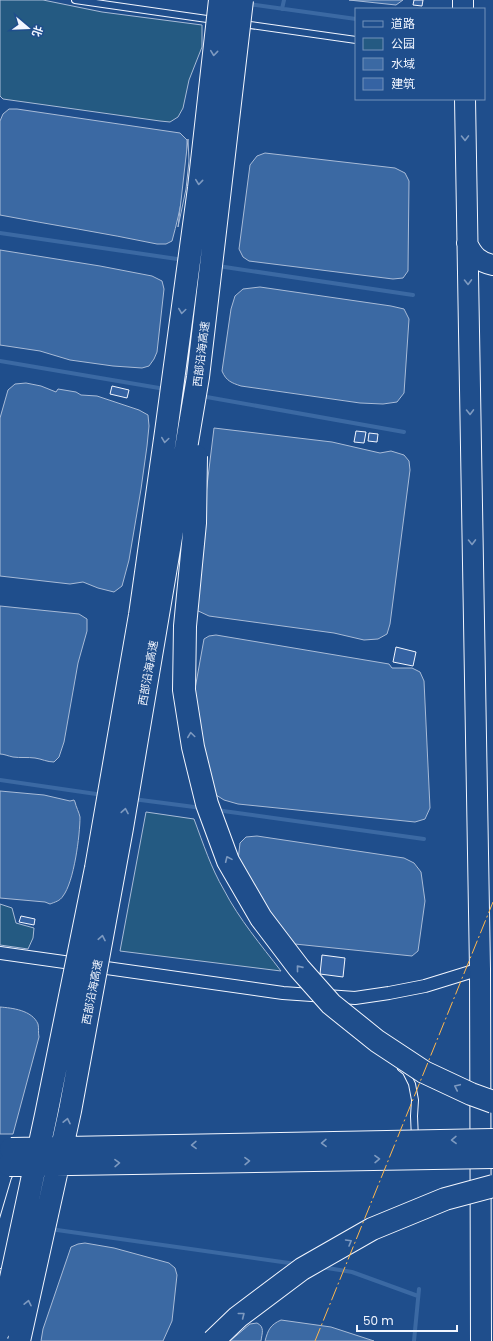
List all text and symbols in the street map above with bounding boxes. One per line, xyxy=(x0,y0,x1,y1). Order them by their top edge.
north arrow xyxy=(8,8,48,48)
legend xyxy=(355,8,485,100)
text: 道路 xyxy=(391,15,415,32)
text: 北 xyxy=(28,23,47,39)
text: 公园 xyxy=(391,35,415,52)
one-way arrow xyxy=(210,50,219,56)
text: 水域 xyxy=(391,55,415,72)
text: 建筑 xyxy=(391,75,415,92)
one-way arrow xyxy=(461,135,470,141)
one-way arrow xyxy=(195,179,204,185)
one-way arrow xyxy=(464,279,472,285)
one-way arrow xyxy=(178,308,187,314)
street label: 西部沿海高速 xyxy=(189,320,213,388)
one-way arrow xyxy=(466,409,474,415)
one-way arrow xyxy=(161,437,170,443)
one-way arrow xyxy=(468,539,476,545)
street label: 西部沿海高速 xyxy=(134,639,162,707)
one-way arrow xyxy=(187,732,196,738)
one-way arrow xyxy=(120,807,129,814)
one-way arrow xyxy=(225,856,233,863)
one-way arrow xyxy=(97,935,105,941)
street label: 西部沿海高速 xyxy=(78,958,106,1026)
one-way arrow xyxy=(297,965,304,972)
one-way arrow xyxy=(454,1084,461,1092)
one-way arrow xyxy=(63,1118,71,1124)
one-way arrow xyxy=(451,1136,457,1144)
one-way arrow xyxy=(321,1139,327,1147)
one-way arrow xyxy=(191,1141,197,1149)
one-way arrow xyxy=(374,1155,380,1163)
one-way arrow xyxy=(244,1157,250,1165)
one-way arrow xyxy=(114,1159,120,1167)
one-way arrow xyxy=(345,1240,352,1247)
one-way arrow xyxy=(23,1300,31,1306)
scale bar xyxy=(357,1307,457,1333)
one-way arrow xyxy=(237,1312,244,1319)
text: 50 m xyxy=(363,1312,394,1329)

